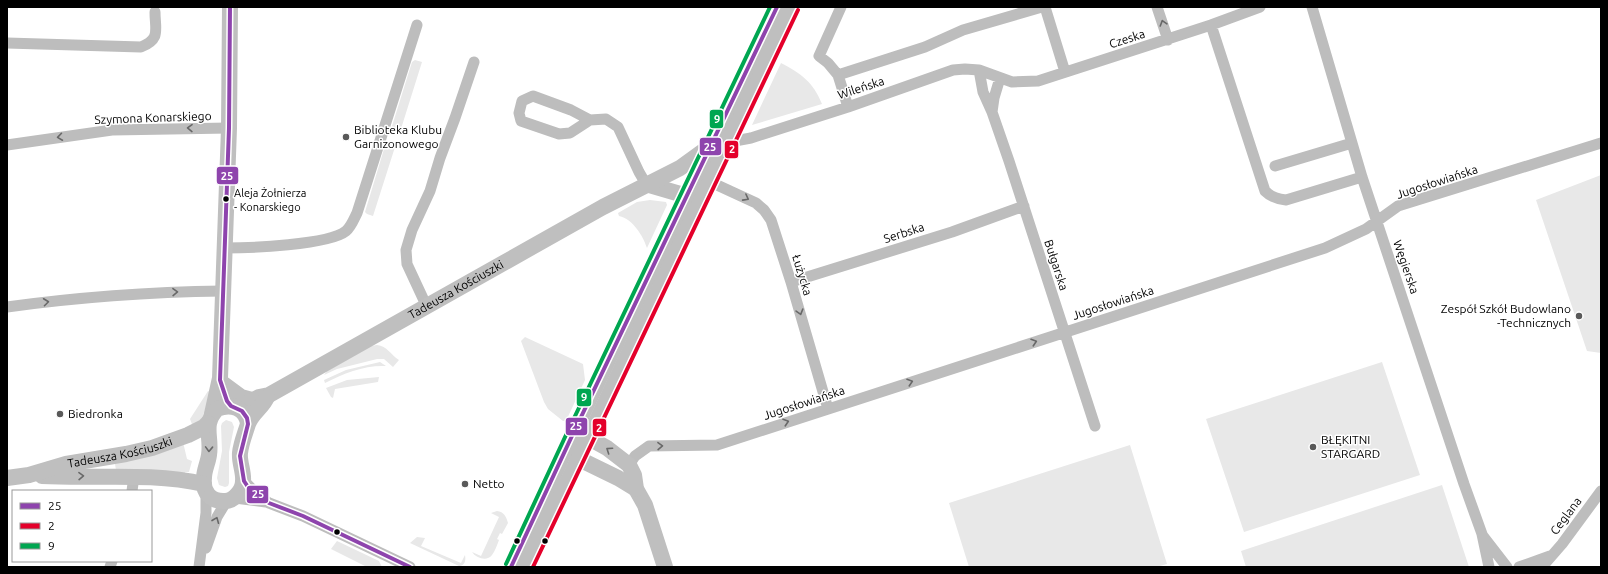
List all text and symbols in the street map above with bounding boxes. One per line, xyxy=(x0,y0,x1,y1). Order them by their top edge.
one-way arrow xyxy=(1159,20,1167,27)
street label: Czeska xyxy=(1107,27,1146,50)
street label: Wileńska xyxy=(836,74,886,101)
street label: Szymona Konarskiego xyxy=(94,109,212,126)
line badge: 9 xyxy=(709,109,724,129)
text: 9 xyxy=(714,113,720,125)
place label: Biblioteka Klubu Garnizonowego xyxy=(354,123,442,150)
one-way arrow xyxy=(187,124,193,132)
one-way arrow xyxy=(57,132,63,141)
marker: Biblioteka Klubu Garnizonowego xyxy=(341,132,351,142)
line badge: 25 xyxy=(699,137,722,156)
line badge: 2 xyxy=(724,140,739,159)
text: 25 xyxy=(704,141,716,153)
text: 2 xyxy=(729,143,735,155)
street label: Jugosłowiańska xyxy=(1395,162,1479,201)
line badge: 25 xyxy=(216,166,239,185)
text: 25 xyxy=(221,170,233,182)
place label: Aleja Żołnierza - Konarskiego xyxy=(234,187,306,213)
one-way arrow xyxy=(742,193,750,200)
marker: Aleja Żołnierza - Konarskiego xyxy=(221,194,231,204)
street label: Serbska xyxy=(882,220,926,245)
street label: Bułgarska xyxy=(1042,238,1071,292)
street label: Węgierska xyxy=(1391,238,1422,295)
street label: Łużycka xyxy=(790,253,815,297)
street label: Tadeusza Kościuszki xyxy=(406,257,506,321)
street label: Jugosłowiańska xyxy=(1071,283,1155,322)
one-way arrow xyxy=(172,288,178,296)
one-way arrow xyxy=(43,298,49,307)
place label: Zespół Szkół Budowlano -Technicznych xyxy=(1441,302,1571,329)
one-way arrow xyxy=(795,308,804,315)
marker: Zespół Szkół Budowlano -Technicznych xyxy=(1574,311,1584,321)
one-way arrow xyxy=(1030,338,1037,347)
one-way arrow xyxy=(906,379,913,387)
street label: Jugosłowiańska xyxy=(762,383,846,422)
line badge: 9 xyxy=(576,388,592,407)
text: 9 xyxy=(581,391,587,403)
place label: Biedronka xyxy=(68,407,123,420)
marker: Biedronka xyxy=(55,409,65,419)
line badge: 25 xyxy=(565,417,588,436)
line badge: 2 xyxy=(592,418,607,437)
one-way arrow xyxy=(783,419,790,427)
text: 25 xyxy=(570,420,582,432)
text: 2 xyxy=(596,422,602,434)
place label: BŁĘKITNI STARGARD xyxy=(1321,433,1380,460)
street label: Tadeusza Kościuszki xyxy=(67,434,174,470)
one-way arrow xyxy=(657,442,663,450)
marker: BŁĘKITNI STARGARD xyxy=(1308,442,1318,452)
one-way arrow xyxy=(205,446,214,452)
one-way arrow xyxy=(606,448,613,455)
one-way arrow xyxy=(78,472,84,481)
place label: Netto xyxy=(473,477,505,490)
marker: Netto xyxy=(460,479,470,489)
line badge: 25 xyxy=(246,485,269,504)
text: 25 xyxy=(252,488,264,500)
legend xyxy=(12,490,152,562)
street label: Ceglana xyxy=(1547,495,1584,537)
text: 25 xyxy=(48,499,62,512)
one-way arrow xyxy=(212,517,220,524)
text: 2 xyxy=(48,519,55,532)
unlabelled marker xyxy=(332,527,342,537)
unlabelled marker xyxy=(512,536,522,546)
unlabelled marker xyxy=(540,536,550,546)
text: 9 xyxy=(48,539,55,552)

